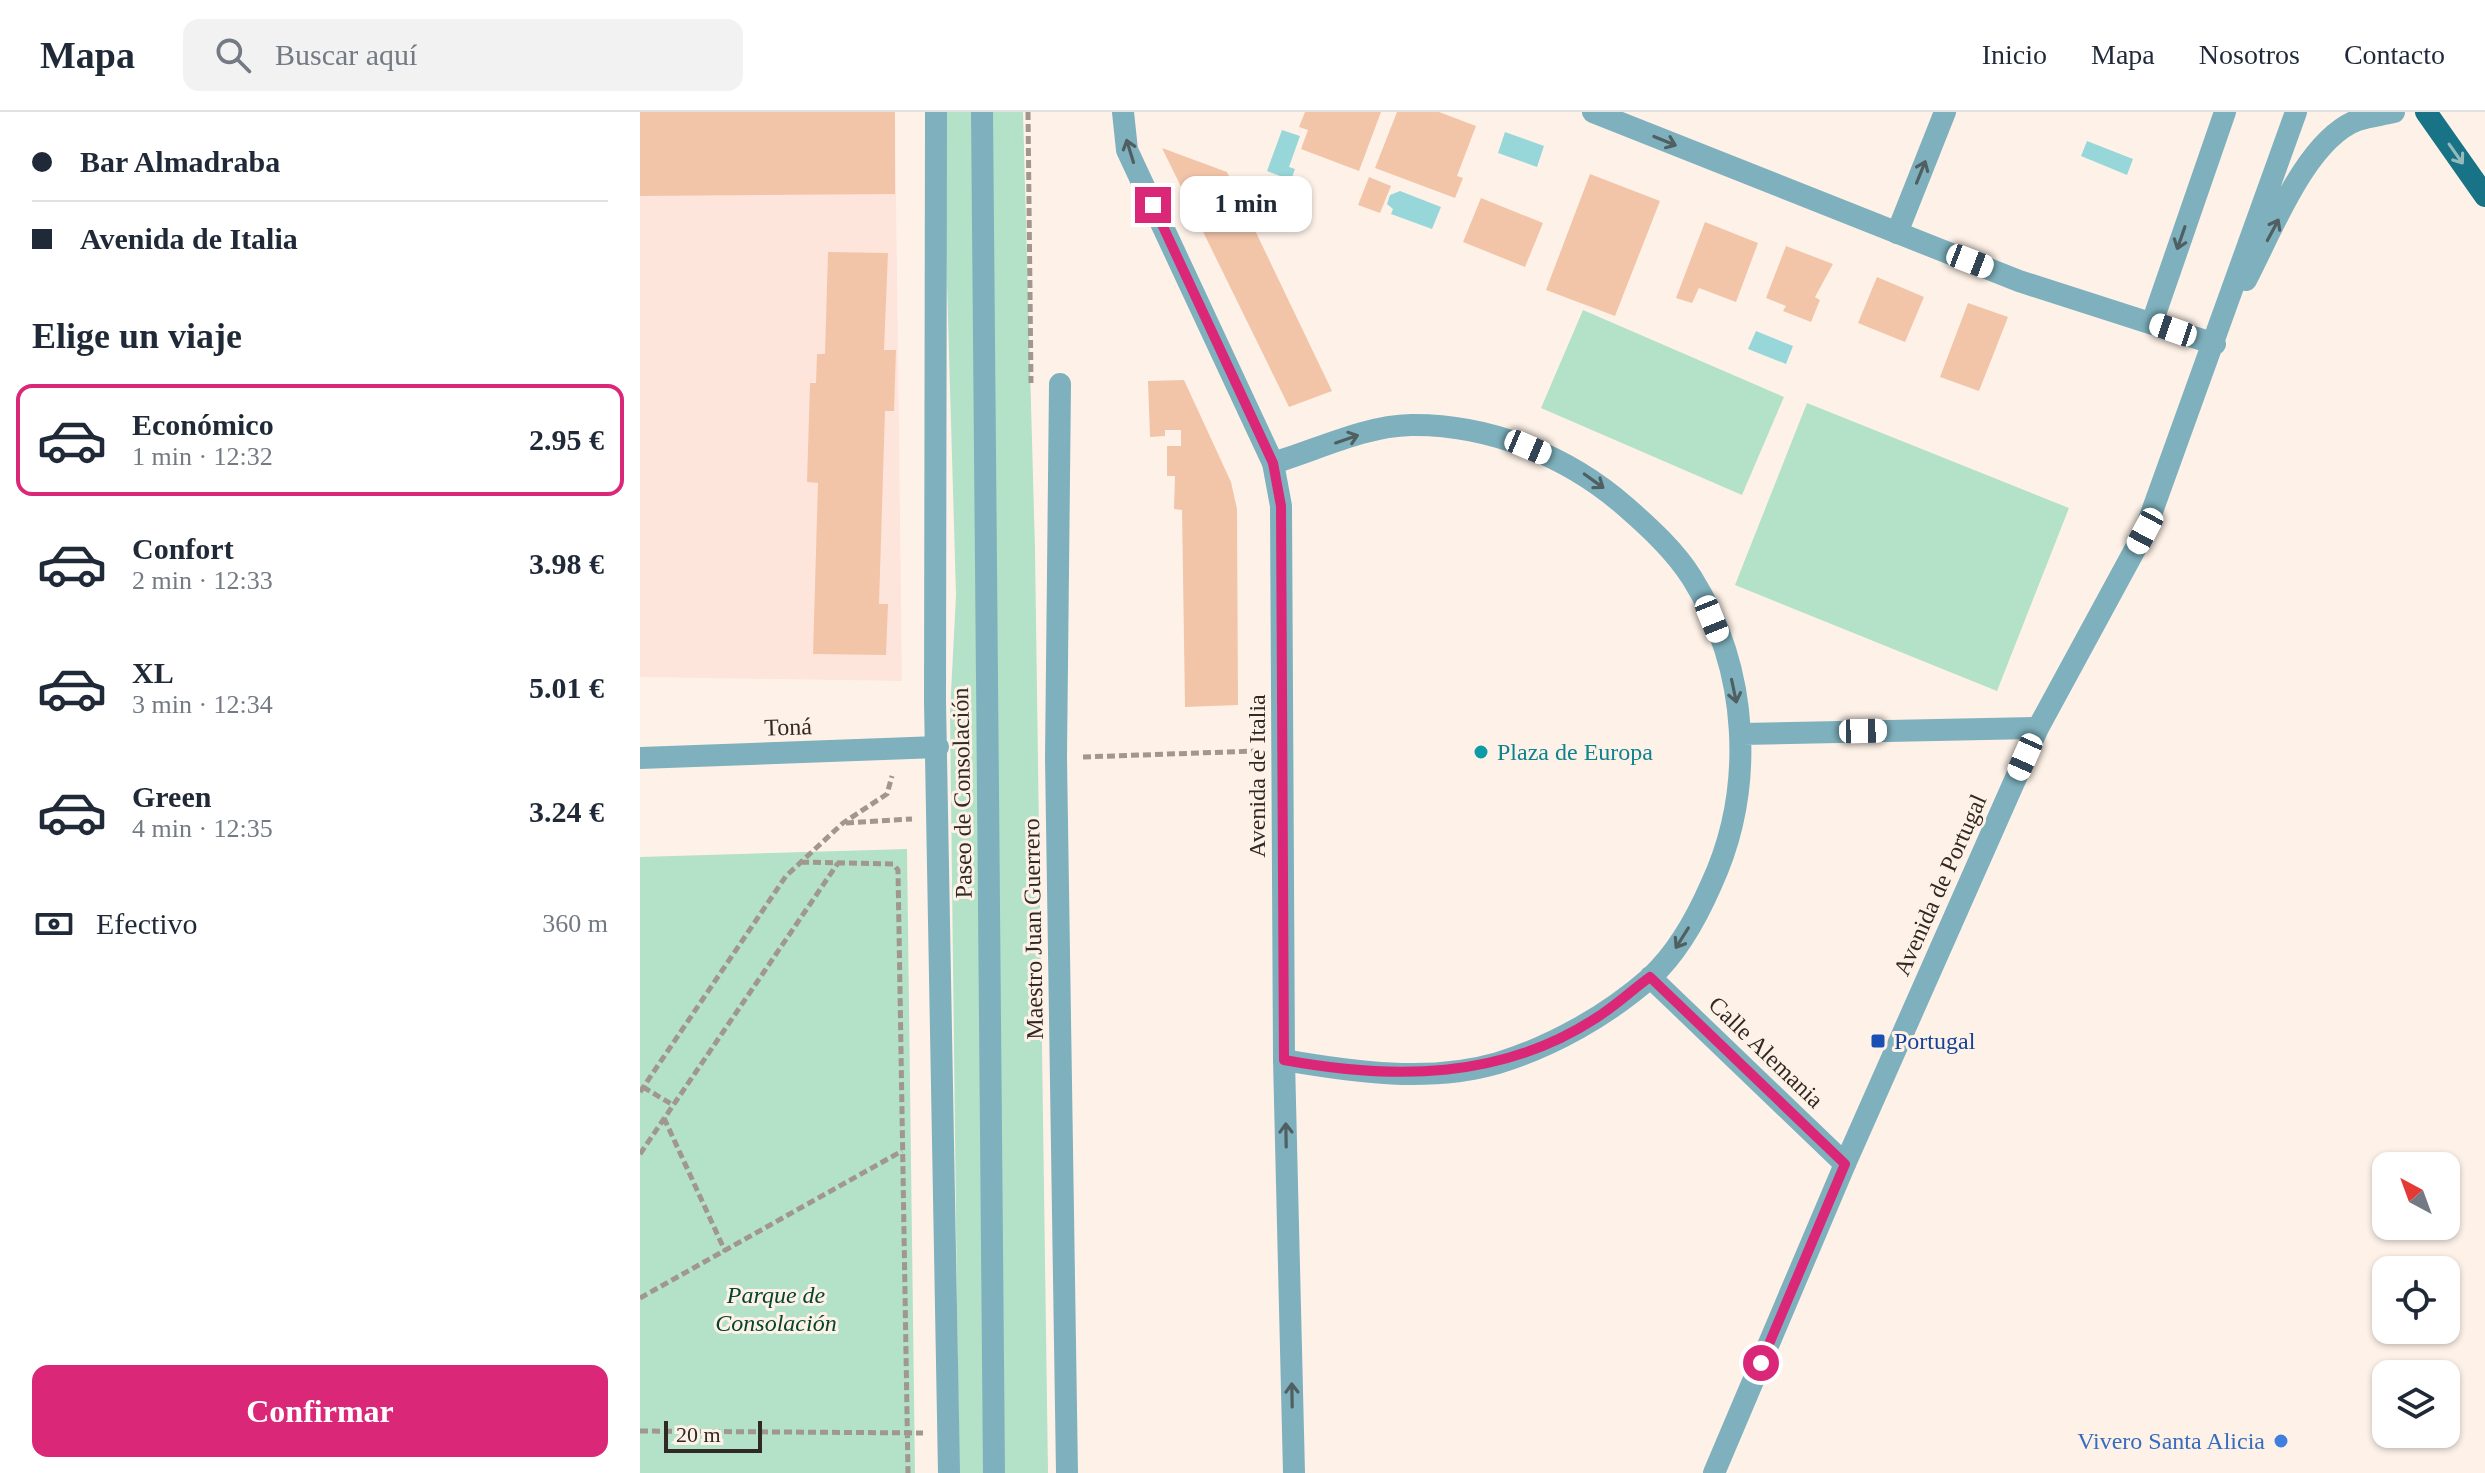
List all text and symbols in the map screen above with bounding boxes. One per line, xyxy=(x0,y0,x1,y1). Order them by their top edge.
search box xyxy=(183,19,743,91)
icon: search xyxy=(211,33,255,77)
text: Mapa xyxy=(40,34,135,76)
text: Buscar aquí xyxy=(275,38,417,71)
text: Inicio xyxy=(1982,39,2047,70)
text: Mapa xyxy=(2091,39,2155,70)
text: Nosotros xyxy=(2199,39,2300,70)
text: Contacto xyxy=(2344,39,2445,70)
one-way arrow xyxy=(1652,135,1677,149)
one-way arrow xyxy=(1121,139,1136,164)
one-way arrow xyxy=(2447,143,2464,165)
text: Bar Almadraba xyxy=(80,145,280,178)
one-way arrow xyxy=(1914,160,1929,185)
callout: 1 min xyxy=(1181,177,1313,233)
route end xyxy=(1135,187,1171,223)
text: 1 min xyxy=(1215,189,1277,218)
one-way arrow xyxy=(2265,218,2281,242)
text: Avenida de Italia xyxy=(80,222,298,255)
one-way arrow xyxy=(2173,226,2188,251)
car xyxy=(1943,241,1997,281)
car xyxy=(2146,311,2200,349)
text: Elige un viaje xyxy=(32,316,242,356)
icon: car xyxy=(36,404,108,476)
text: Económico xyxy=(132,408,274,441)
text: 2.95 € xyxy=(529,423,604,456)
car xyxy=(1501,427,1555,467)
one-way arrow xyxy=(1334,430,1359,445)
text: 1 min · 12:32 xyxy=(132,442,273,471)
one-way arrow xyxy=(1583,473,1605,489)
car xyxy=(2123,504,2167,558)
icon: car xyxy=(36,528,108,600)
text: Confort xyxy=(132,532,234,565)
text: 3.98 € xyxy=(529,547,604,580)
text: 2 min · 12:33 xyxy=(132,566,273,595)
car xyxy=(1692,592,1732,646)
icon: car xyxy=(36,652,108,724)
text: XL xyxy=(132,656,174,689)
text: 5.01 € xyxy=(529,671,604,704)
one-way arrow xyxy=(1728,678,1743,704)
street label: Paseo de Consolación xyxy=(947,687,977,899)
text: 3 min · 12:34 xyxy=(132,690,273,719)
street label: Avenida de Italia xyxy=(1244,694,1270,858)
street label: Toná xyxy=(764,713,813,741)
car xyxy=(1839,719,1887,743)
car xyxy=(2004,730,2046,784)
place label: Plaza de Europa xyxy=(1497,739,1653,765)
marker: Plaza de Europa xyxy=(1472,743,1490,761)
icon: car xyxy=(36,776,108,848)
text: Green xyxy=(132,780,211,813)
street label: Avenida de Portugal xyxy=(1888,790,1992,980)
text: 3.24 € xyxy=(529,795,604,828)
text: 4 min · 12:35 xyxy=(132,814,273,843)
street label: Maestro Juan Guerrero xyxy=(1018,818,1048,1040)
icon: cash xyxy=(32,902,76,946)
text: Efectivo xyxy=(96,907,198,940)
text: 360 m xyxy=(542,909,608,938)
one-way arrow xyxy=(1673,926,1689,949)
street label: Calle Alemania xyxy=(1704,991,1829,1113)
place label: Portugal xyxy=(1894,1028,1976,1054)
marker: Portugal xyxy=(1869,1032,1887,1050)
one-way arrow xyxy=(1279,1122,1294,1149)
north arrow xyxy=(2372,1152,2460,1240)
map controls xyxy=(2372,1152,2460,1448)
button: locate xyxy=(2372,1256,2460,1344)
park label: Parque de Consolación xyxy=(715,1282,837,1336)
route start xyxy=(1743,1345,1779,1381)
button: layers xyxy=(2372,1360,2460,1448)
button: Confirmar xyxy=(32,1365,608,1457)
one-way arrow xyxy=(1285,1382,1300,1409)
scale bar xyxy=(664,1417,762,1453)
text: 20 m xyxy=(676,1422,721,1447)
place label: Vivero Santa Alicia xyxy=(2077,1428,2265,1454)
marker: Vivero Santa Alicia xyxy=(2272,1432,2290,1450)

